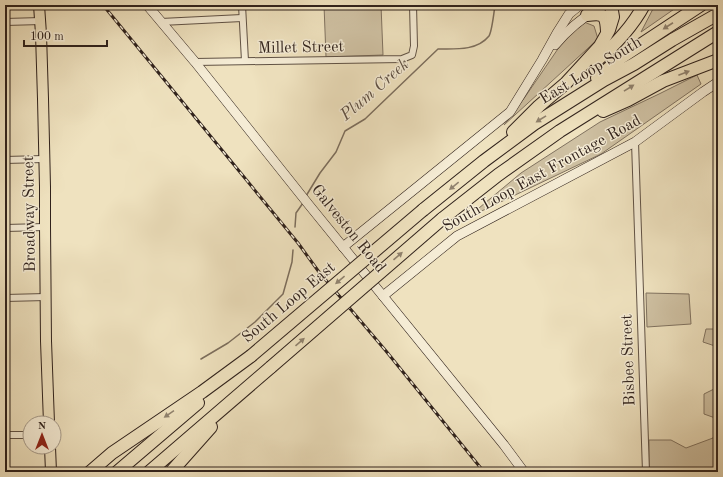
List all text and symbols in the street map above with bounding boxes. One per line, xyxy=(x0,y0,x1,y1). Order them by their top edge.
scale bar xyxy=(24,22,107,48)
one-way arrow xyxy=(663,23,674,30)
text: 100 m xyxy=(30,31,64,43)
street label: East Loop South xyxy=(537,34,645,108)
street label: Millet Street xyxy=(258,39,345,57)
water label: Plum Creek xyxy=(337,56,413,125)
one-way arrow xyxy=(679,69,691,75)
one-way arrow xyxy=(624,84,634,92)
street label: South Loop East Frontage Road xyxy=(440,113,644,235)
one-way arrow xyxy=(536,115,546,123)
street label: Broadway Street xyxy=(21,155,39,272)
one-way arrow xyxy=(448,181,459,190)
street label: Galveston Road xyxy=(308,182,388,276)
one-way arrow xyxy=(393,252,404,261)
street label: South Loop East xyxy=(239,259,339,346)
one-way arrow xyxy=(335,276,345,285)
street label: Bisbee Street xyxy=(619,313,639,406)
one-way arrow xyxy=(295,337,305,346)
one-way arrow xyxy=(164,410,175,418)
north arrow xyxy=(22,415,62,455)
text: N xyxy=(38,421,47,432)

